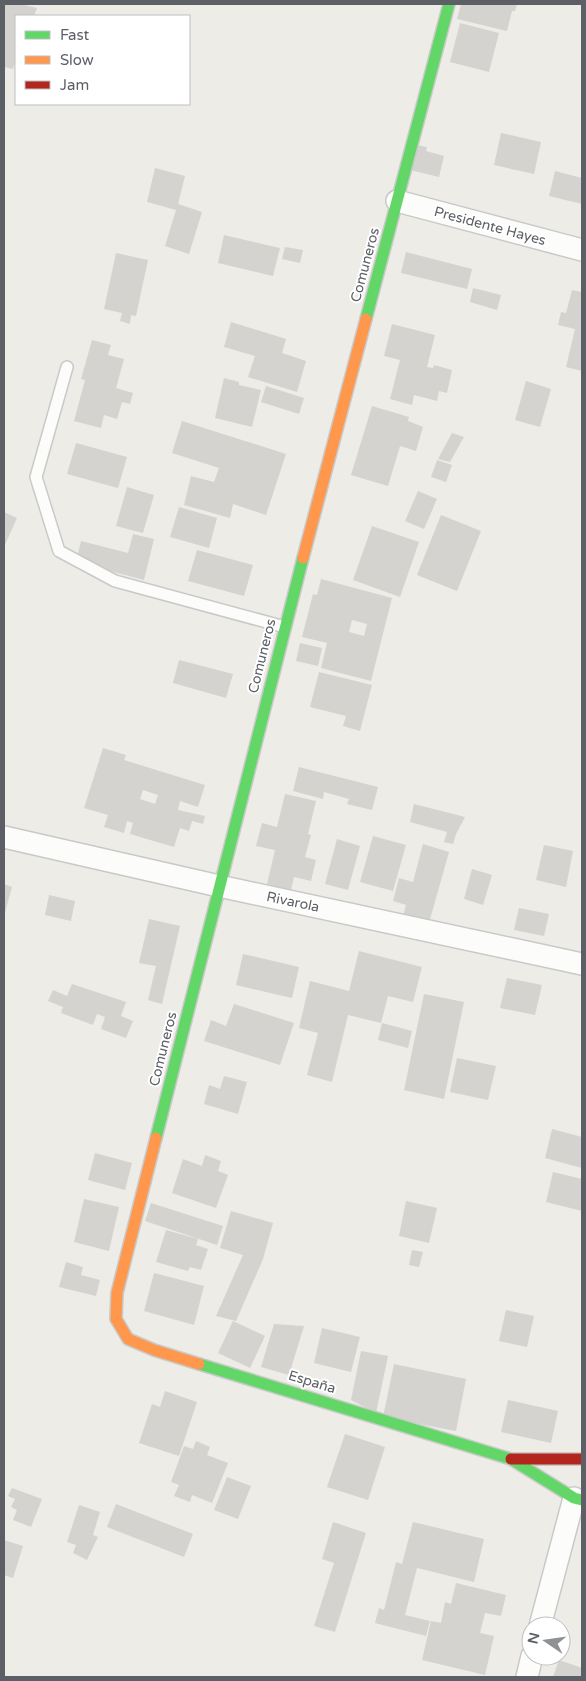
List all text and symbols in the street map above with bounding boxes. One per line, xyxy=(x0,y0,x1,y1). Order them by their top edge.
legend xyxy=(15,15,190,105)
text: Fast xyxy=(60,26,90,44)
text: Slow xyxy=(60,51,94,69)
text: Jam xyxy=(60,76,89,94)
street label: Presidente Hayes xyxy=(432,203,548,249)
street label: Comuneros xyxy=(347,226,383,304)
street label: Comuneros xyxy=(245,617,280,695)
street label: Rivarola xyxy=(265,888,321,916)
street label: Comuneros xyxy=(146,1010,181,1088)
street label: España xyxy=(286,1367,338,1397)
north arrow xyxy=(521,1616,571,1666)
text: N xyxy=(524,1631,543,1646)

